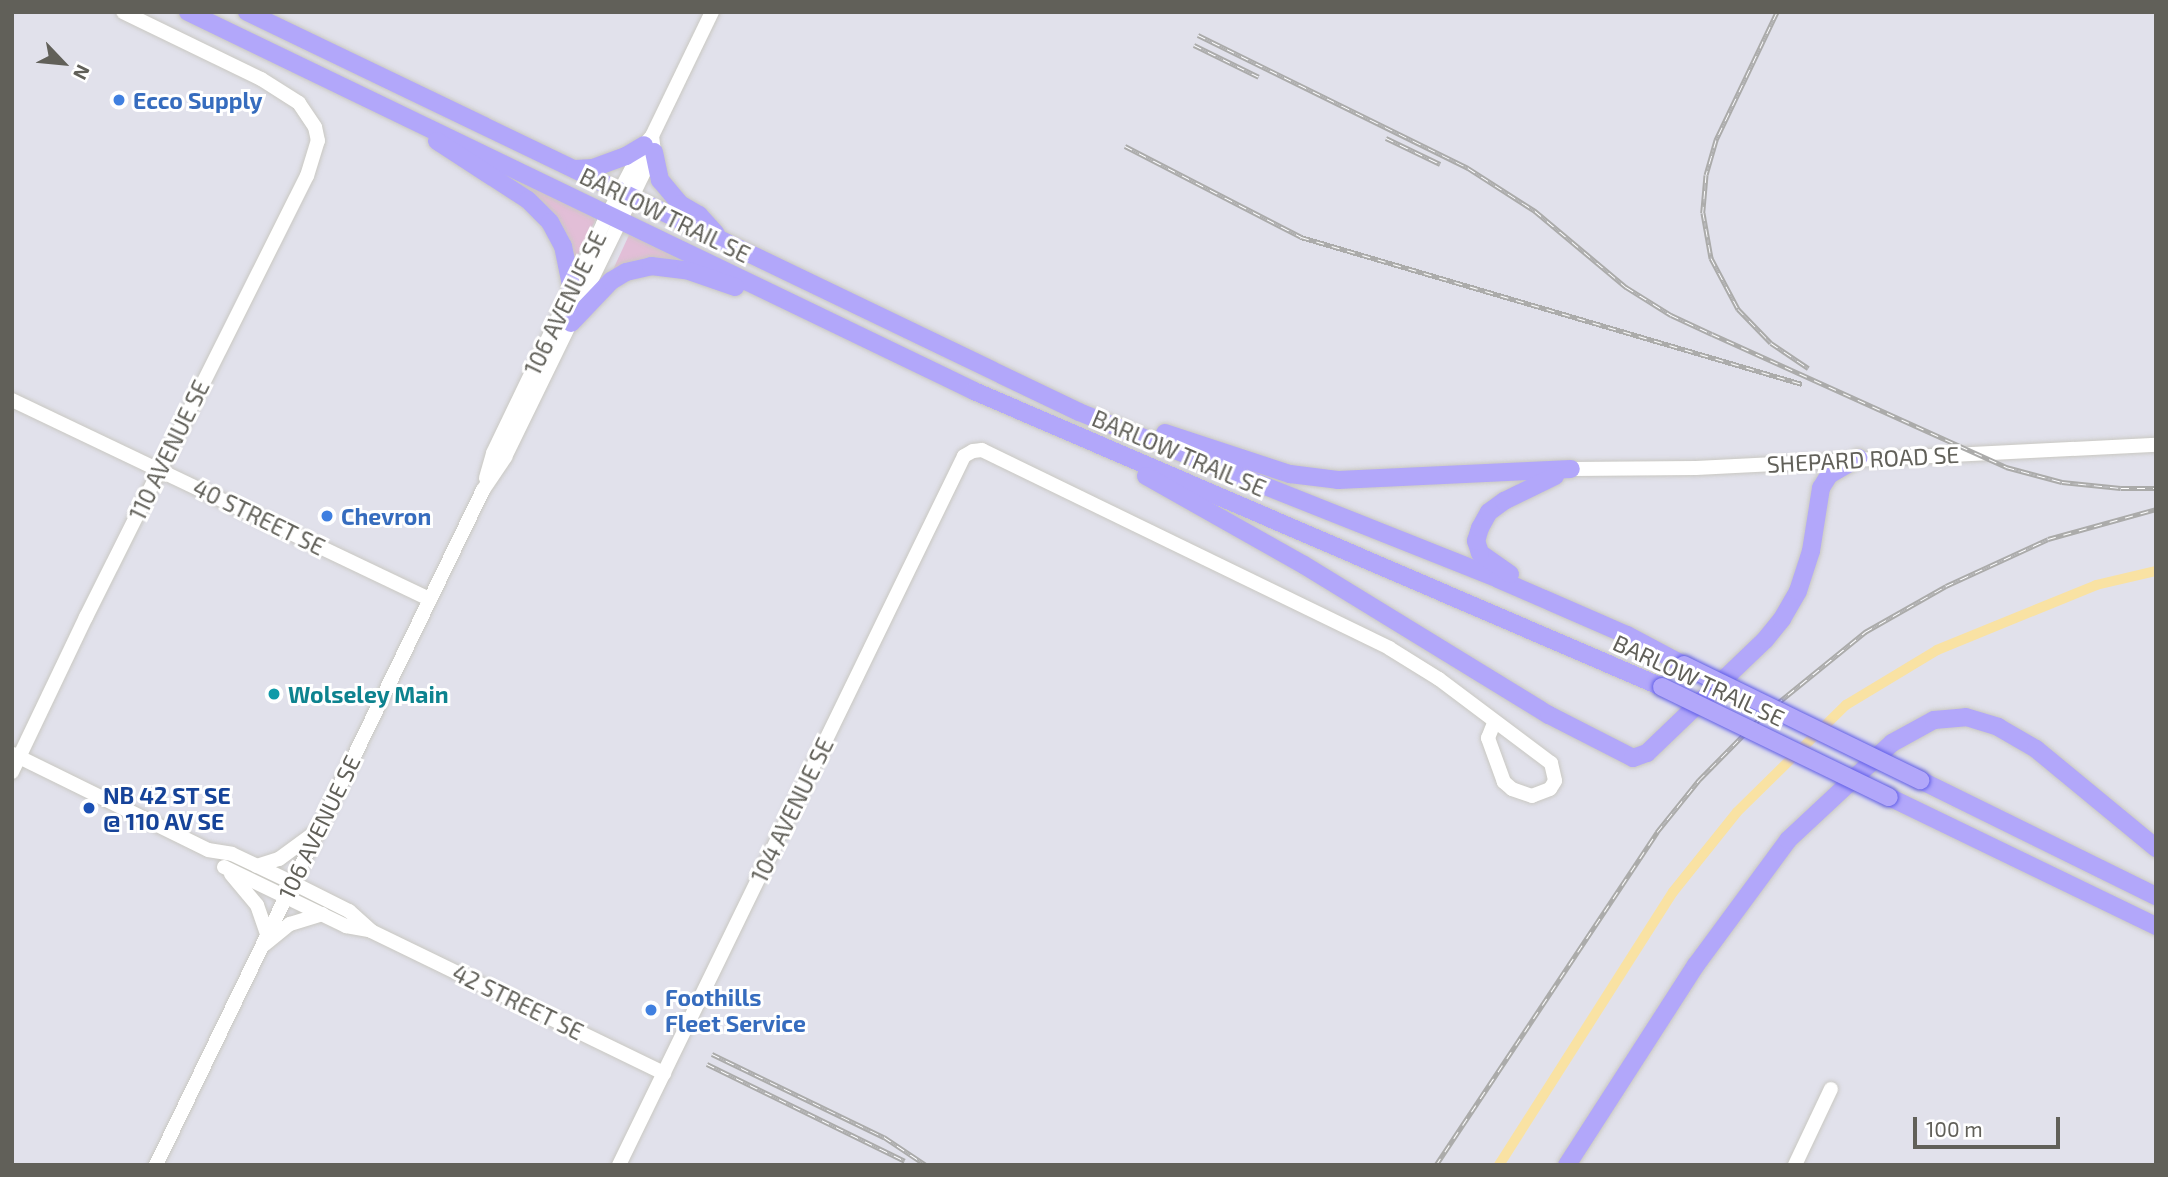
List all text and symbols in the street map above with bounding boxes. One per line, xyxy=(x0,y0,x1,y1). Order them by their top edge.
north arrow xyxy=(28,28,98,98)
text: N xyxy=(69,61,96,84)
place label: Ecco Supply xyxy=(133,86,263,114)
marker: Ecco Supply xyxy=(111,92,127,108)
street label: BARLOW TRAIL SE xyxy=(575,162,755,268)
street label: 106 AVENUE SE xyxy=(518,226,612,380)
street label: 110 AVENUE SE xyxy=(123,375,215,525)
street label: BARLOW TRAIL SE xyxy=(1087,404,1271,502)
street label: SHEPARD ROAD SE xyxy=(1766,440,1960,478)
street label: 40 STREET SE xyxy=(188,473,330,561)
place label: Chevron xyxy=(341,502,431,530)
marker: Chevron xyxy=(319,508,335,524)
street label: BARLOW TRAIL SE xyxy=(1608,628,1790,732)
place label: Wolseley Main xyxy=(288,680,449,708)
marker: Wolseley Main xyxy=(266,686,282,702)
street label: 104 AVENUE SE xyxy=(745,733,839,887)
street label: 106 AVENUE SE xyxy=(272,750,366,904)
place label: NB 42 ST SE @ 110 AV SE xyxy=(103,781,231,835)
marker: NB 42 ST SE @ 110 AV SE xyxy=(81,800,97,816)
street label: 42 STREET SE xyxy=(448,958,588,1046)
place label: Foothills Fleet Service xyxy=(665,983,806,1037)
marker: Foothills Fleet Service xyxy=(643,1002,659,1018)
scale bar xyxy=(1916,1104,2063,1148)
text: 100 m xyxy=(1926,1116,1983,1141)

